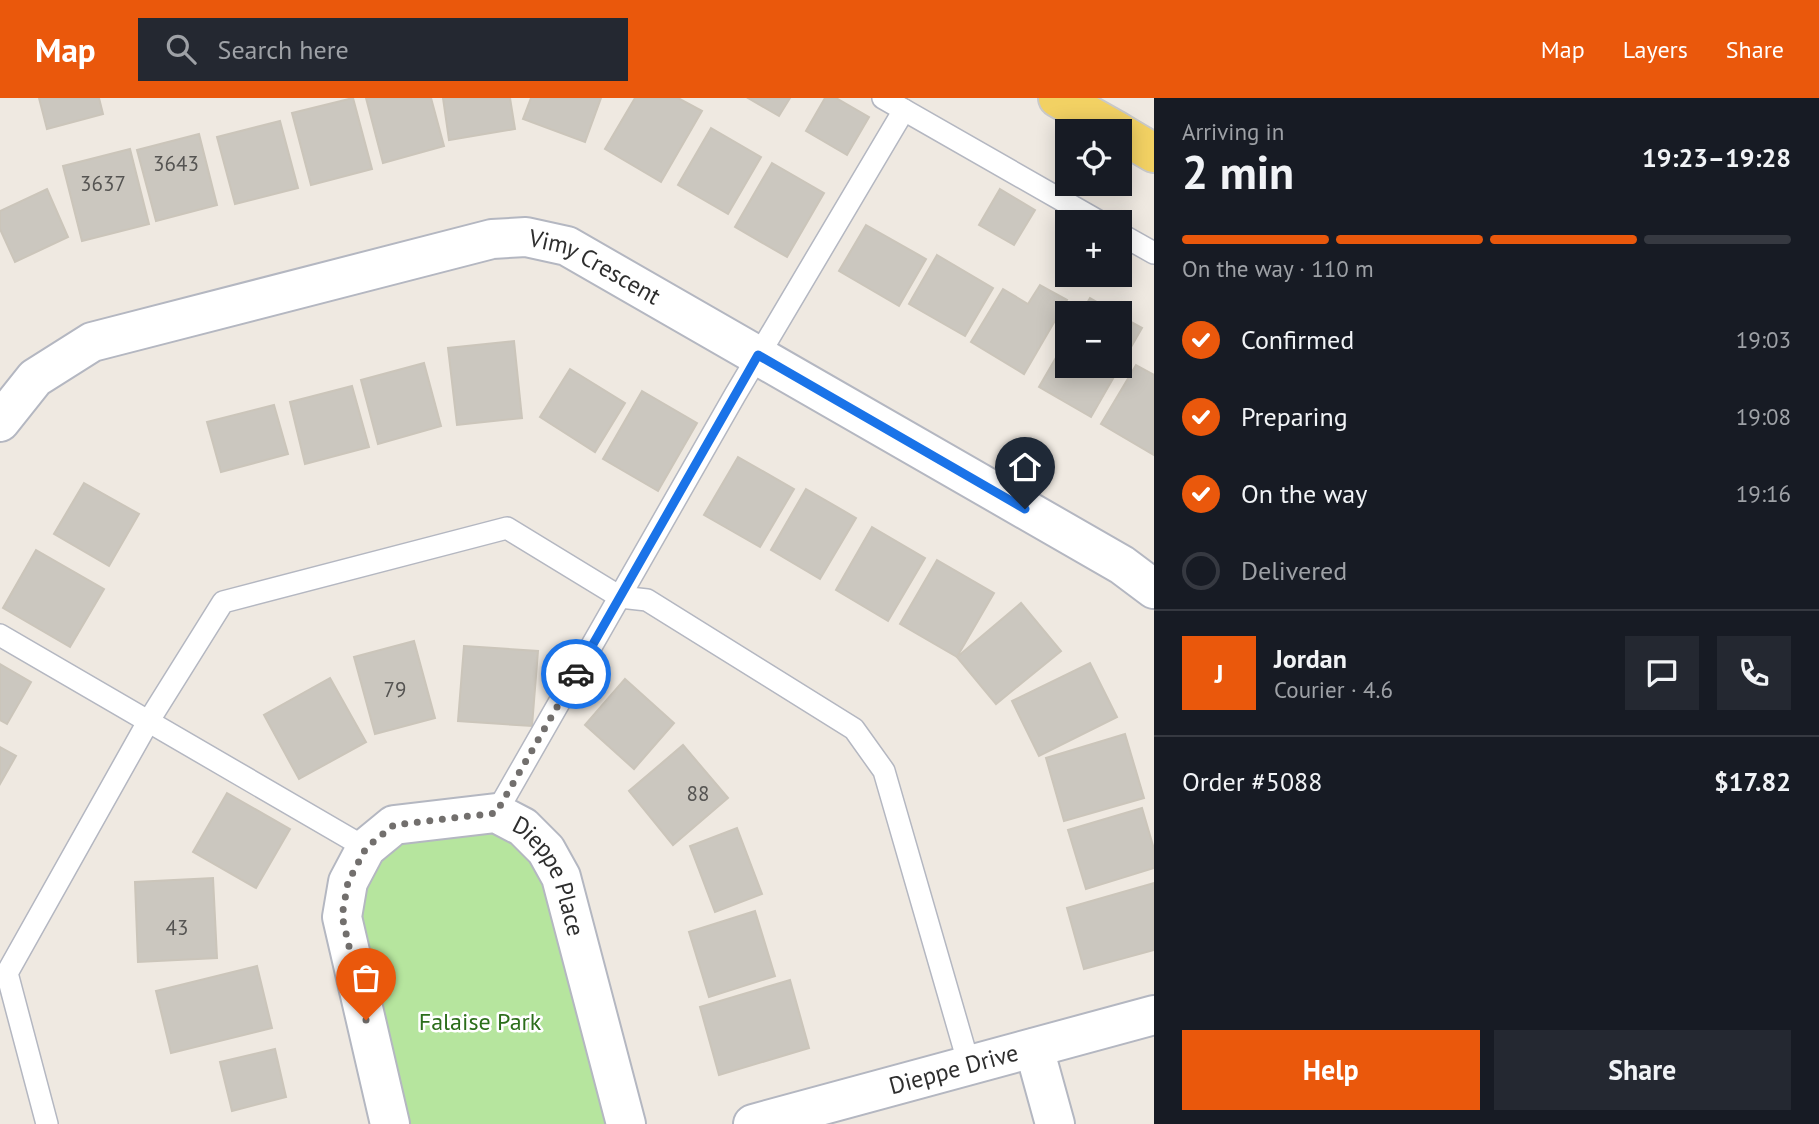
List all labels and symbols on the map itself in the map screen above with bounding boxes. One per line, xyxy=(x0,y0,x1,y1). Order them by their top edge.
house number: 3643 xyxy=(153,150,199,177)
house number: 3637 xyxy=(80,170,126,197)
street label: Vimy Crescent xyxy=(525,222,666,311)
pin xyxy=(995,437,1055,509)
courier xyxy=(541,639,611,709)
house number: 79 xyxy=(384,676,406,703)
house number: 88 xyxy=(687,780,709,807)
street label: Dieppe Place xyxy=(507,808,592,939)
house number: 43 xyxy=(166,914,188,941)
pin xyxy=(336,948,396,1020)
park label: Falaise Park xyxy=(419,1006,542,1037)
street label: Dieppe Drive xyxy=(885,1037,1022,1101)

